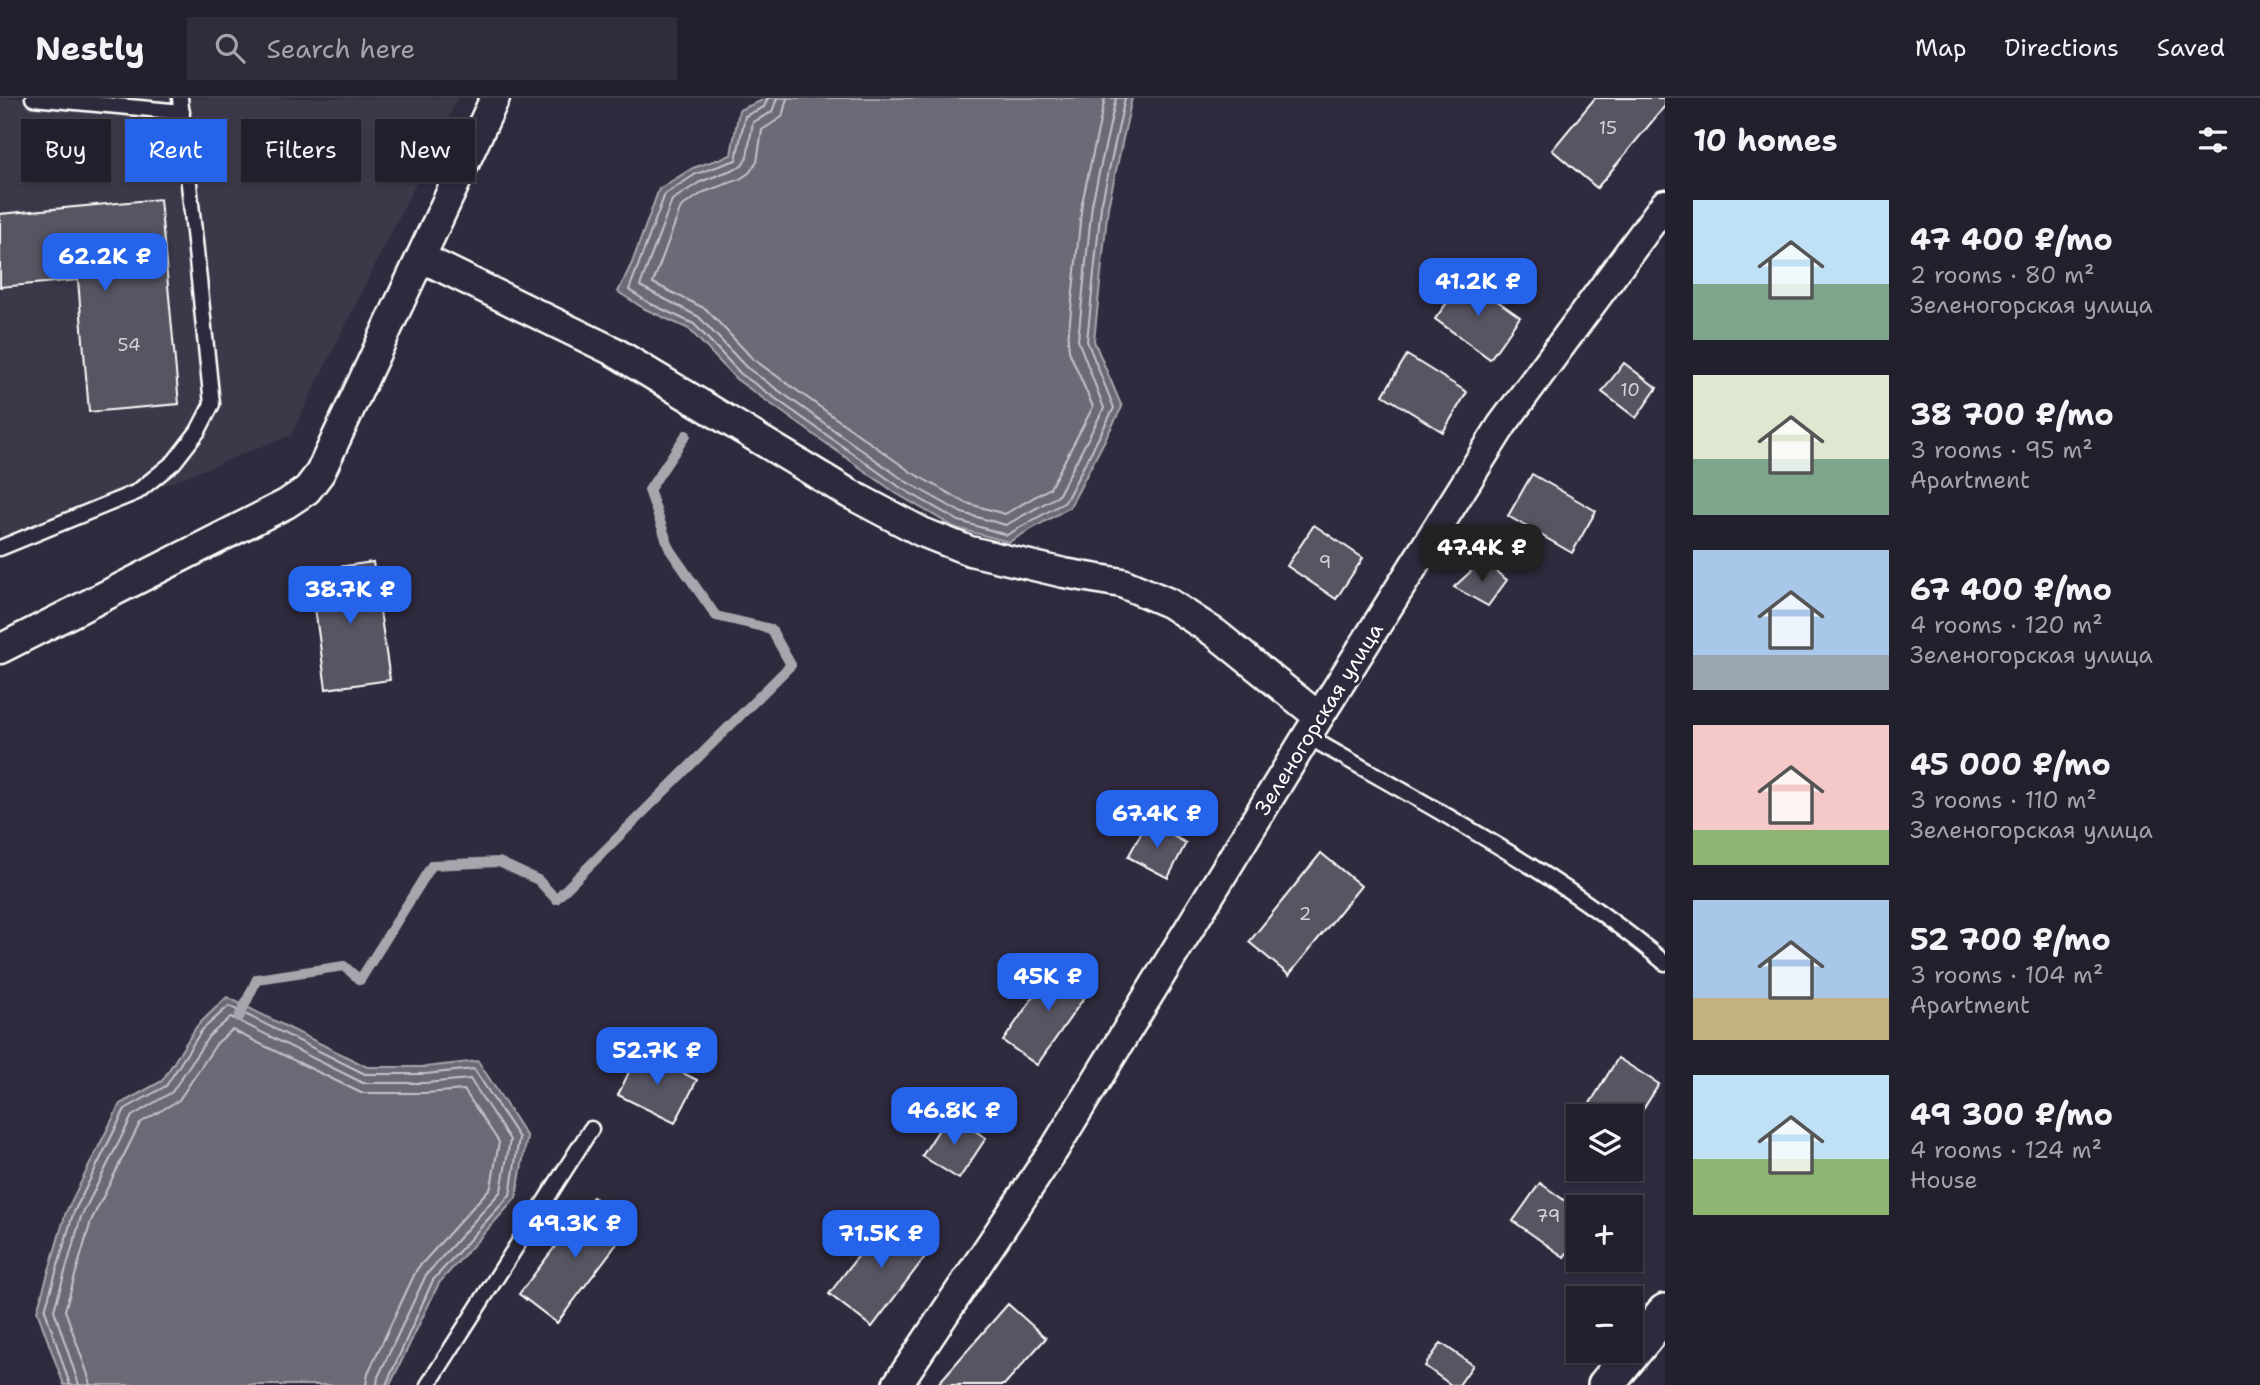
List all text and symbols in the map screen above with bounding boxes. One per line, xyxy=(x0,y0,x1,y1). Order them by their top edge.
search box xyxy=(187,17,677,80)
text: Nestly xyxy=(35,26,145,71)
icon: search xyxy=(211,29,249,67)
text: Search here xyxy=(267,31,415,66)
text: Map xyxy=(1915,32,1966,64)
text: Directions xyxy=(2004,32,2119,64)
text: Saved xyxy=(2157,32,2225,64)
house number: 15 xyxy=(1599,116,1617,140)
chip: Buy xyxy=(21,119,111,182)
chip: Rent xyxy=(125,119,227,182)
chip: Filters xyxy=(241,119,361,182)
chip: New xyxy=(375,119,475,182)
text: 10 homes xyxy=(1693,120,1838,161)
icon: filters xyxy=(2194,121,2232,159)
text: 47 400 ₽/mo xyxy=(1910,219,2113,260)
icon: home xyxy=(1749,228,1833,312)
pin: 62.2K ₽ xyxy=(40,234,170,293)
text: 62.2K ₽ xyxy=(58,241,152,271)
pin: 41.2K ₽ xyxy=(1413,258,1543,318)
text: 2 rooms · 80 m² xyxy=(1910,260,2095,290)
text: 41.2K ₽ xyxy=(1435,266,1521,296)
text: Зеленогорская улица xyxy=(1910,290,2153,320)
house number: 54 xyxy=(117,333,141,357)
house number: 10 xyxy=(1620,378,1640,402)
text: 38 700 ₽/mo xyxy=(1910,394,2114,435)
icon: home xyxy=(1749,403,1833,487)
text: 3 rooms · 95 m² xyxy=(1910,435,2093,465)
text: Apartment xyxy=(1910,465,2030,495)
pin: 47.4K ₽ xyxy=(1417,524,1547,584)
text: 47.4K ₽ xyxy=(1437,532,1527,562)
house number: 9 xyxy=(1319,550,1331,574)
pin: 38.7K ₽ xyxy=(285,566,415,626)
text: 67 400 ₽/mo xyxy=(1910,569,2112,610)
text: 38.7K ₽ xyxy=(304,574,396,604)
icon: home xyxy=(1749,578,1833,662)
text: 4 rooms · 120 m² xyxy=(1910,610,2103,640)
street label: Зеленогорская улица xyxy=(1248,618,1390,820)
text: Зеленогорская улица xyxy=(1910,640,2153,670)
text: 45 000 ₽/mo xyxy=(1910,744,2111,785)
icon: home xyxy=(1749,753,1833,837)
text: 3 rooms · 110 m² xyxy=(1910,785,2097,815)
pin: 67.4K ₽ xyxy=(1092,790,1222,850)
text: 67.4K ₽ xyxy=(1112,798,1202,828)
text: Зеленогорская улица xyxy=(1910,815,2153,845)
house number: 2 xyxy=(1299,902,1311,926)
text: 52 700 ₽/mo xyxy=(1910,919,2111,960)
icon: home xyxy=(1749,928,1833,1012)
pin: 45K ₽ xyxy=(999,954,1097,1013)
text: 3 rooms · 104 m² xyxy=(1910,960,2103,990)
text: 45K ₽ xyxy=(1013,961,1083,991)
text: Apartment xyxy=(1910,990,2030,1020)
pin: 52.7K ₽ xyxy=(592,1028,722,1087)
text: 52.7K ₽ xyxy=(612,1035,702,1065)
pin: 46.8K ₽ xyxy=(889,1088,1019,1147)
text: 49 300 ₽/mo xyxy=(1910,1094,2113,1135)
text: 46.8K ₽ xyxy=(907,1095,1001,1125)
icon: home xyxy=(1749,1103,1833,1187)
map controls xyxy=(1566,1104,1643,1363)
button: layers xyxy=(1566,1104,1643,1181)
text: 4 rooms · 124 m² xyxy=(1910,1135,2102,1165)
text: House xyxy=(1910,1165,1978,1195)
button: + xyxy=(1566,1195,1643,1272)
pin: 49.3K ₽ xyxy=(510,1200,640,1260)
house number: 79 xyxy=(1536,1204,1560,1228)
text: 49.3K ₽ xyxy=(528,1208,622,1238)
pin: 71.5K ₽ xyxy=(816,1210,946,1270)
text: 71.5K ₽ xyxy=(838,1218,924,1248)
button: − xyxy=(1566,1286,1643,1363)

